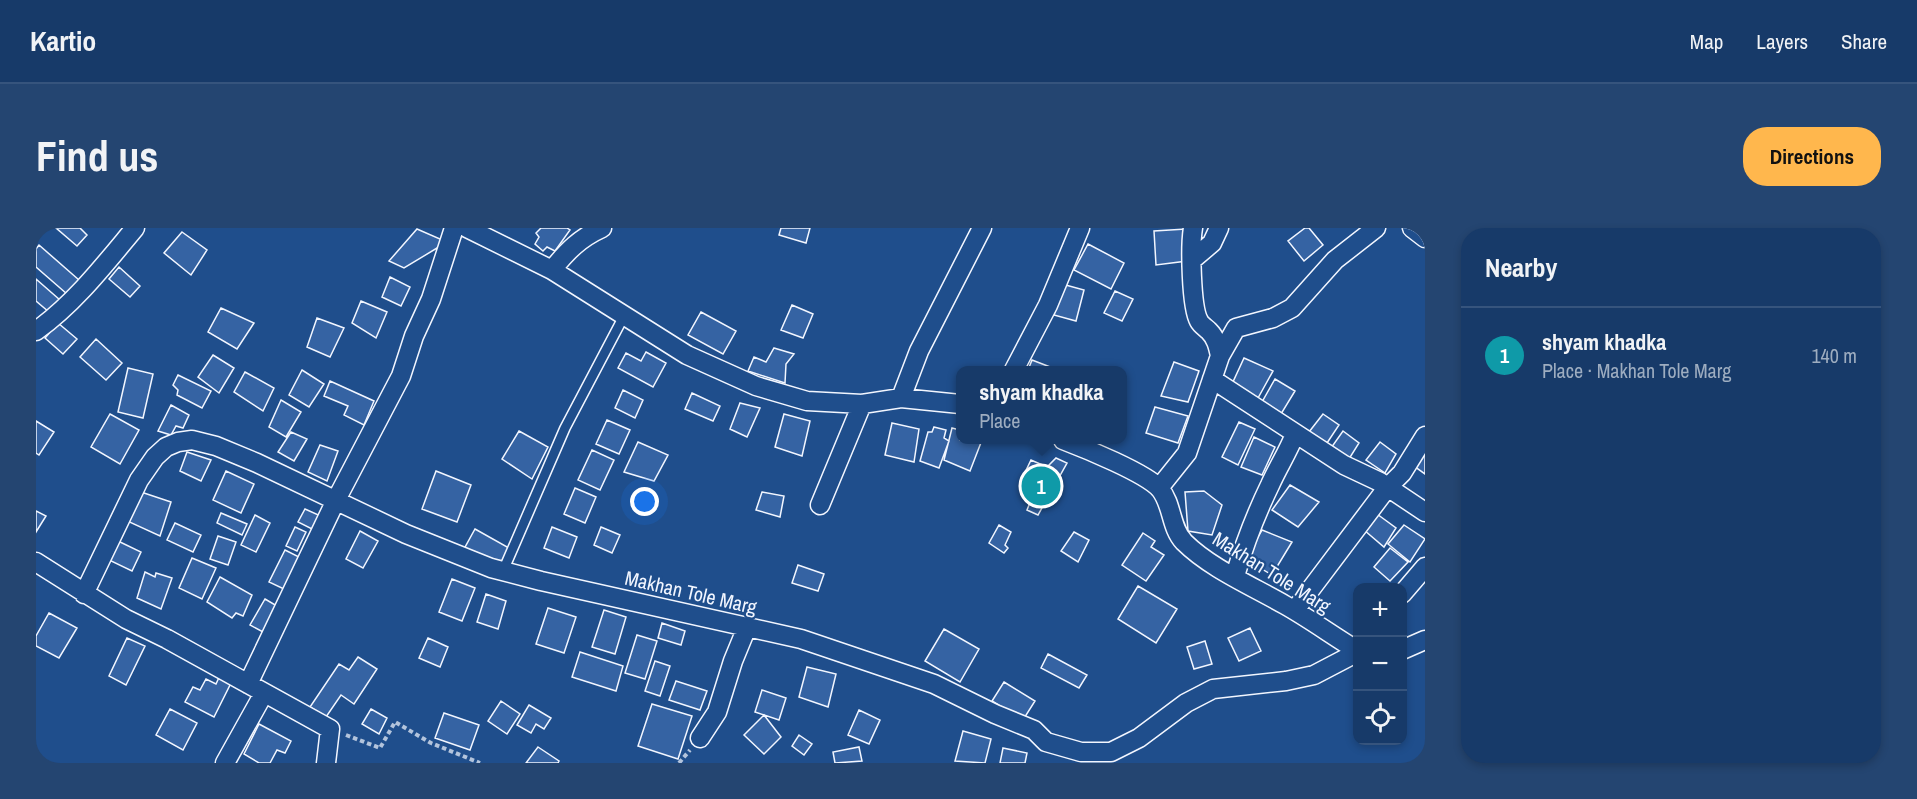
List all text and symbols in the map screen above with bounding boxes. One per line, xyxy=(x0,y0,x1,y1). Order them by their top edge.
text: Kartio xyxy=(30,22,96,60)
text: Map xyxy=(1690,27,1723,56)
text: Layers xyxy=(1756,27,1808,56)
text: Share xyxy=(1841,27,1887,56)
button: Directions xyxy=(1743,127,1881,186)
text: Find us xyxy=(36,128,158,184)
text: Nearby xyxy=(1485,250,1557,285)
text: shyam khadka xyxy=(1542,327,1666,357)
text: 1 xyxy=(1500,342,1509,369)
text: 140 m xyxy=(1811,342,1857,369)
text: Place · Makhan Tole Marg xyxy=(1542,357,1731,384)
popup xyxy=(956,366,1127,444)
text: shyam khadka xyxy=(979,377,1104,407)
text: Place xyxy=(979,407,1020,434)
pin: 1 xyxy=(1022,464,1060,508)
your location xyxy=(630,487,659,516)
street label: Makhan Tole Marg xyxy=(1208,525,1336,619)
street label: Makhan Tole Marg xyxy=(622,564,760,620)
map controls xyxy=(1353,583,1407,745)
button: + xyxy=(1353,583,1407,637)
button: − xyxy=(1353,637,1407,691)
button: locate xyxy=(1353,691,1407,745)

